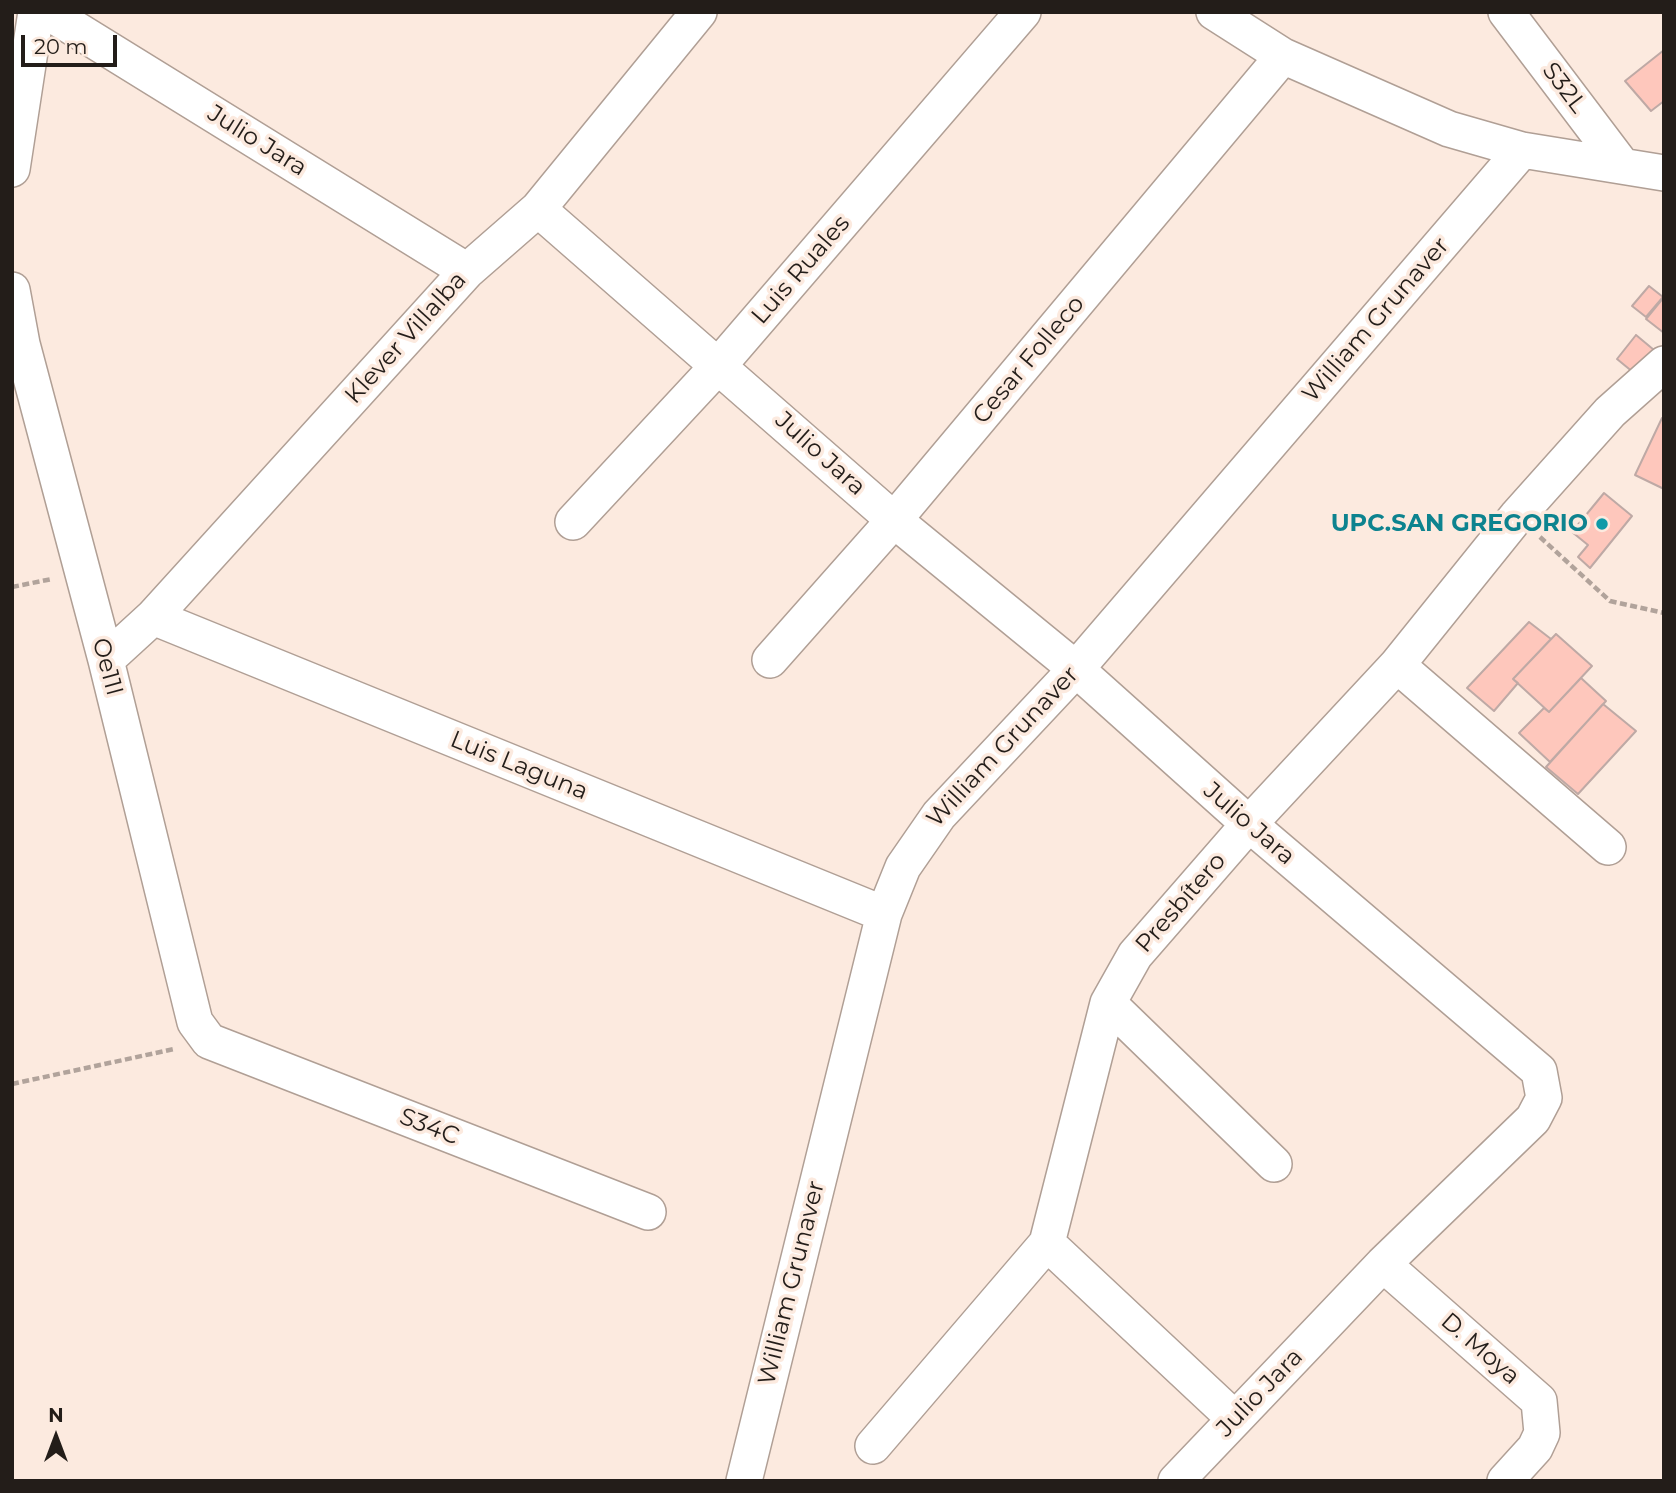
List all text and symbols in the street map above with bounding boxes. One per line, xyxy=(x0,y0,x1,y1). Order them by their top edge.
scale bar xyxy=(24,21,121,65)
text: 20 m xyxy=(34,34,88,59)
street label: S32L xyxy=(1536,57,1592,119)
street label: Julio Jara xyxy=(202,99,312,183)
street label: Luis Ruales xyxy=(746,210,856,330)
street label: William Grunaver xyxy=(1297,232,1455,408)
street label: Klever Villalba xyxy=(339,266,473,410)
street label: Cesar Folleco xyxy=(967,290,1091,430)
street label: Julio Jara xyxy=(769,406,871,502)
place label: UPC.SAN GREGORIO xyxy=(1331,510,1588,538)
marker: UPC.SAN GREGORIO xyxy=(1594,516,1610,532)
street label: Oe11I xyxy=(86,635,128,699)
street label: William Grunaver xyxy=(921,661,1085,833)
street label: Luis Laguna xyxy=(446,725,592,807)
street label: Julio Jara xyxy=(1198,777,1300,871)
street label: Presbítero xyxy=(1130,847,1232,959)
street label: S34C xyxy=(395,1103,463,1151)
street label: William Grunaver xyxy=(753,1178,831,1388)
street label: D. Moya xyxy=(1435,1307,1525,1391)
street label: Julio Jara xyxy=(1211,1343,1309,1443)
north arrow xyxy=(21,1402,91,1472)
text: N xyxy=(48,1404,64,1427)

